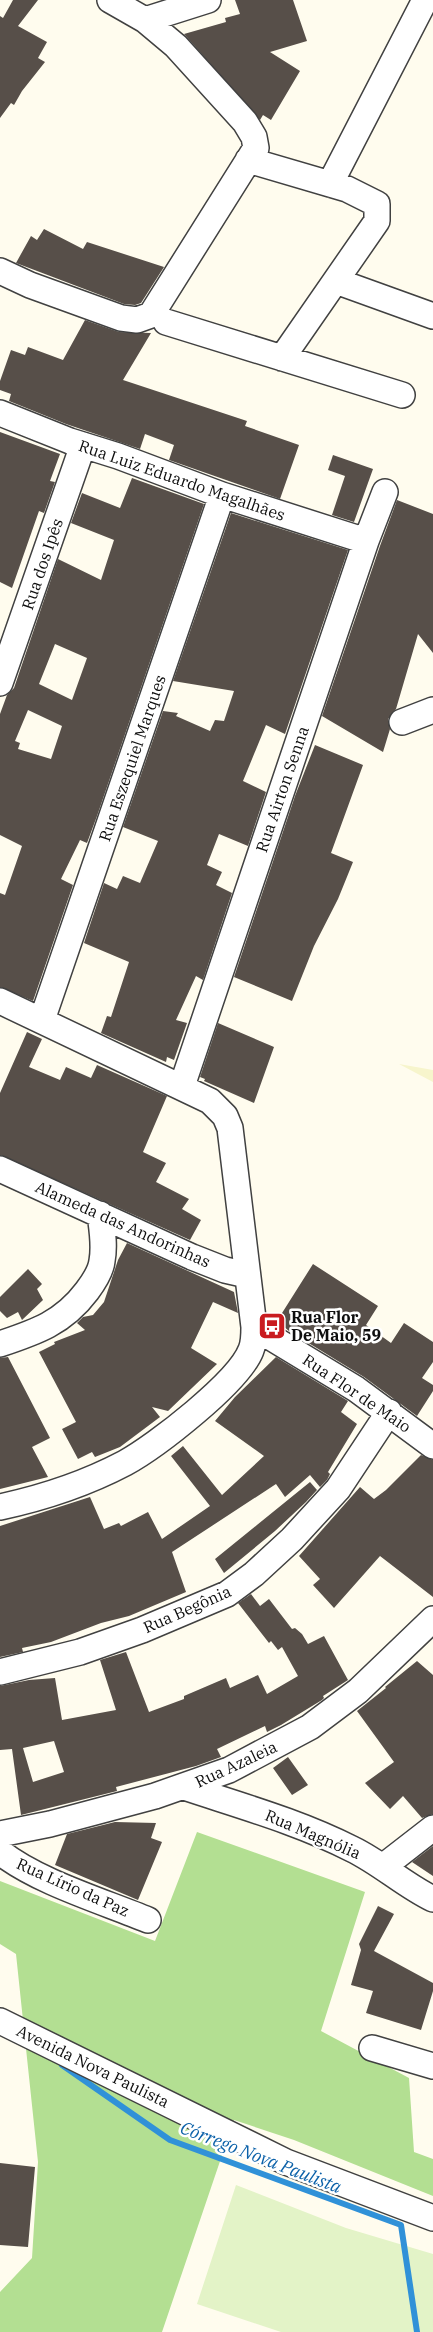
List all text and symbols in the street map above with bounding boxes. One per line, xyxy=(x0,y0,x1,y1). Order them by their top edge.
street label: Rua Luiz Eduardo Magalhães xyxy=(76,435,288,525)
street label: Rua dos Ipês xyxy=(17,516,67,612)
street label: Rua Eszequiel Marques xyxy=(94,672,170,844)
street label: Rua Airton Senna xyxy=(251,723,313,855)
street label: Alameda das Andorinhas xyxy=(32,1176,214,1272)
place label: Rua Flor De Maio, 59 xyxy=(291,1307,381,1345)
bus stop icon: Rua Flor De Maio, 59 xyxy=(257,1311,287,1341)
street label: Rua Flor de Maio xyxy=(299,1349,415,1437)
street label: Rua Begônia xyxy=(140,1581,234,1637)
street label: Rua Azaleia xyxy=(192,1736,280,1792)
street label: Rua Magnólia xyxy=(262,1805,364,1863)
street label: Rua Lírio da Paz xyxy=(14,1853,132,1921)
street label: Avenida Nova Paulista xyxy=(13,2020,173,2112)
water label: Córrego Nova Paulista xyxy=(177,2116,345,2198)

